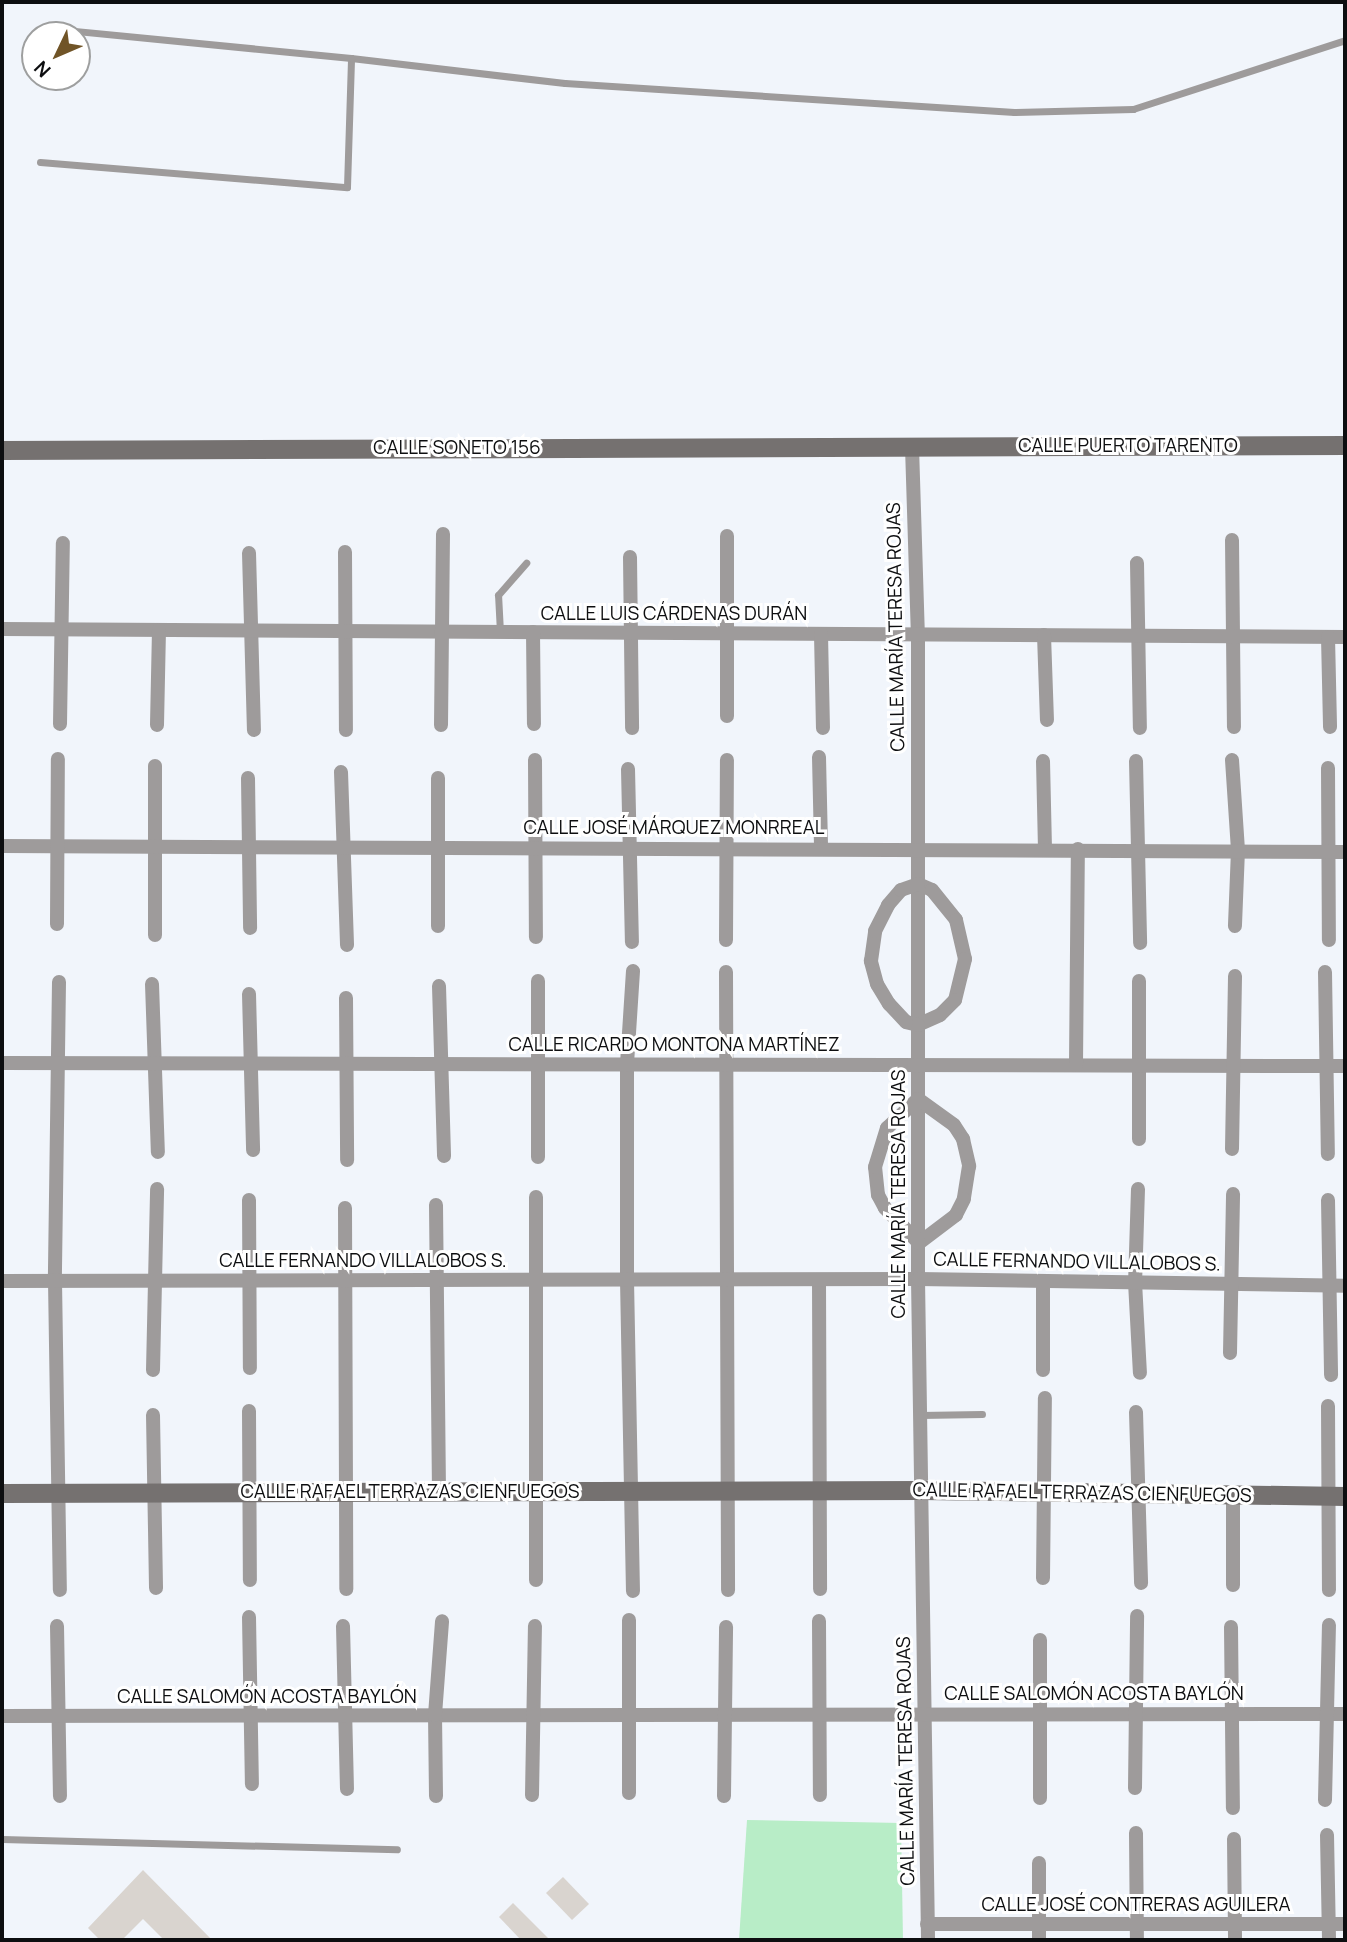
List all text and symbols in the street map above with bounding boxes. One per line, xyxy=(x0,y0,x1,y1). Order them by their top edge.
north arrow xyxy=(21,21,91,91)
text: N xyxy=(28,55,56,83)
street label: CALLE PUERTO TARENTO xyxy=(1018,435,1238,457)
street label: CALLE SONETO 156 xyxy=(373,437,541,459)
street label: CALLE MARÍA TERESA ROJAS xyxy=(882,502,910,752)
street label: CALLE LUIS CÁRDENAS DURÁN xyxy=(541,603,807,625)
street label: CALLE JOSÉ MÁRQUEZ MONRREAL xyxy=(524,817,824,839)
street label: CALLE RICARDO MONTONA MARTÍNEZ xyxy=(508,1034,840,1056)
street label: CALLE MARÍA TERESA ROJAS xyxy=(888,1069,910,1319)
street label: CALLE FERNANDO VILLALOBOS S. xyxy=(933,1248,1221,1276)
street label: CALLE FERNANDO VILLALOBOS S. xyxy=(219,1250,507,1272)
street label: CALLE RAFAEL TERRAZAS CIENFUEGOS xyxy=(912,1479,1252,1507)
street label: CALLE RAFAEL TERRAZAS CIENFUEGOS xyxy=(240,1481,580,1503)
street label: CALLE MARÍA TERESA ROJAS xyxy=(892,1636,920,1886)
street label: CALLE SALOMÓN ACOSTA BAYLÓN xyxy=(944,1683,1244,1705)
street label: CALLE SALOMÓN ACOSTA BAYLÓN xyxy=(117,1686,417,1708)
street label: CALLE JOSÉ CONTRERAS AGUILERA xyxy=(981,1894,1291,1916)

